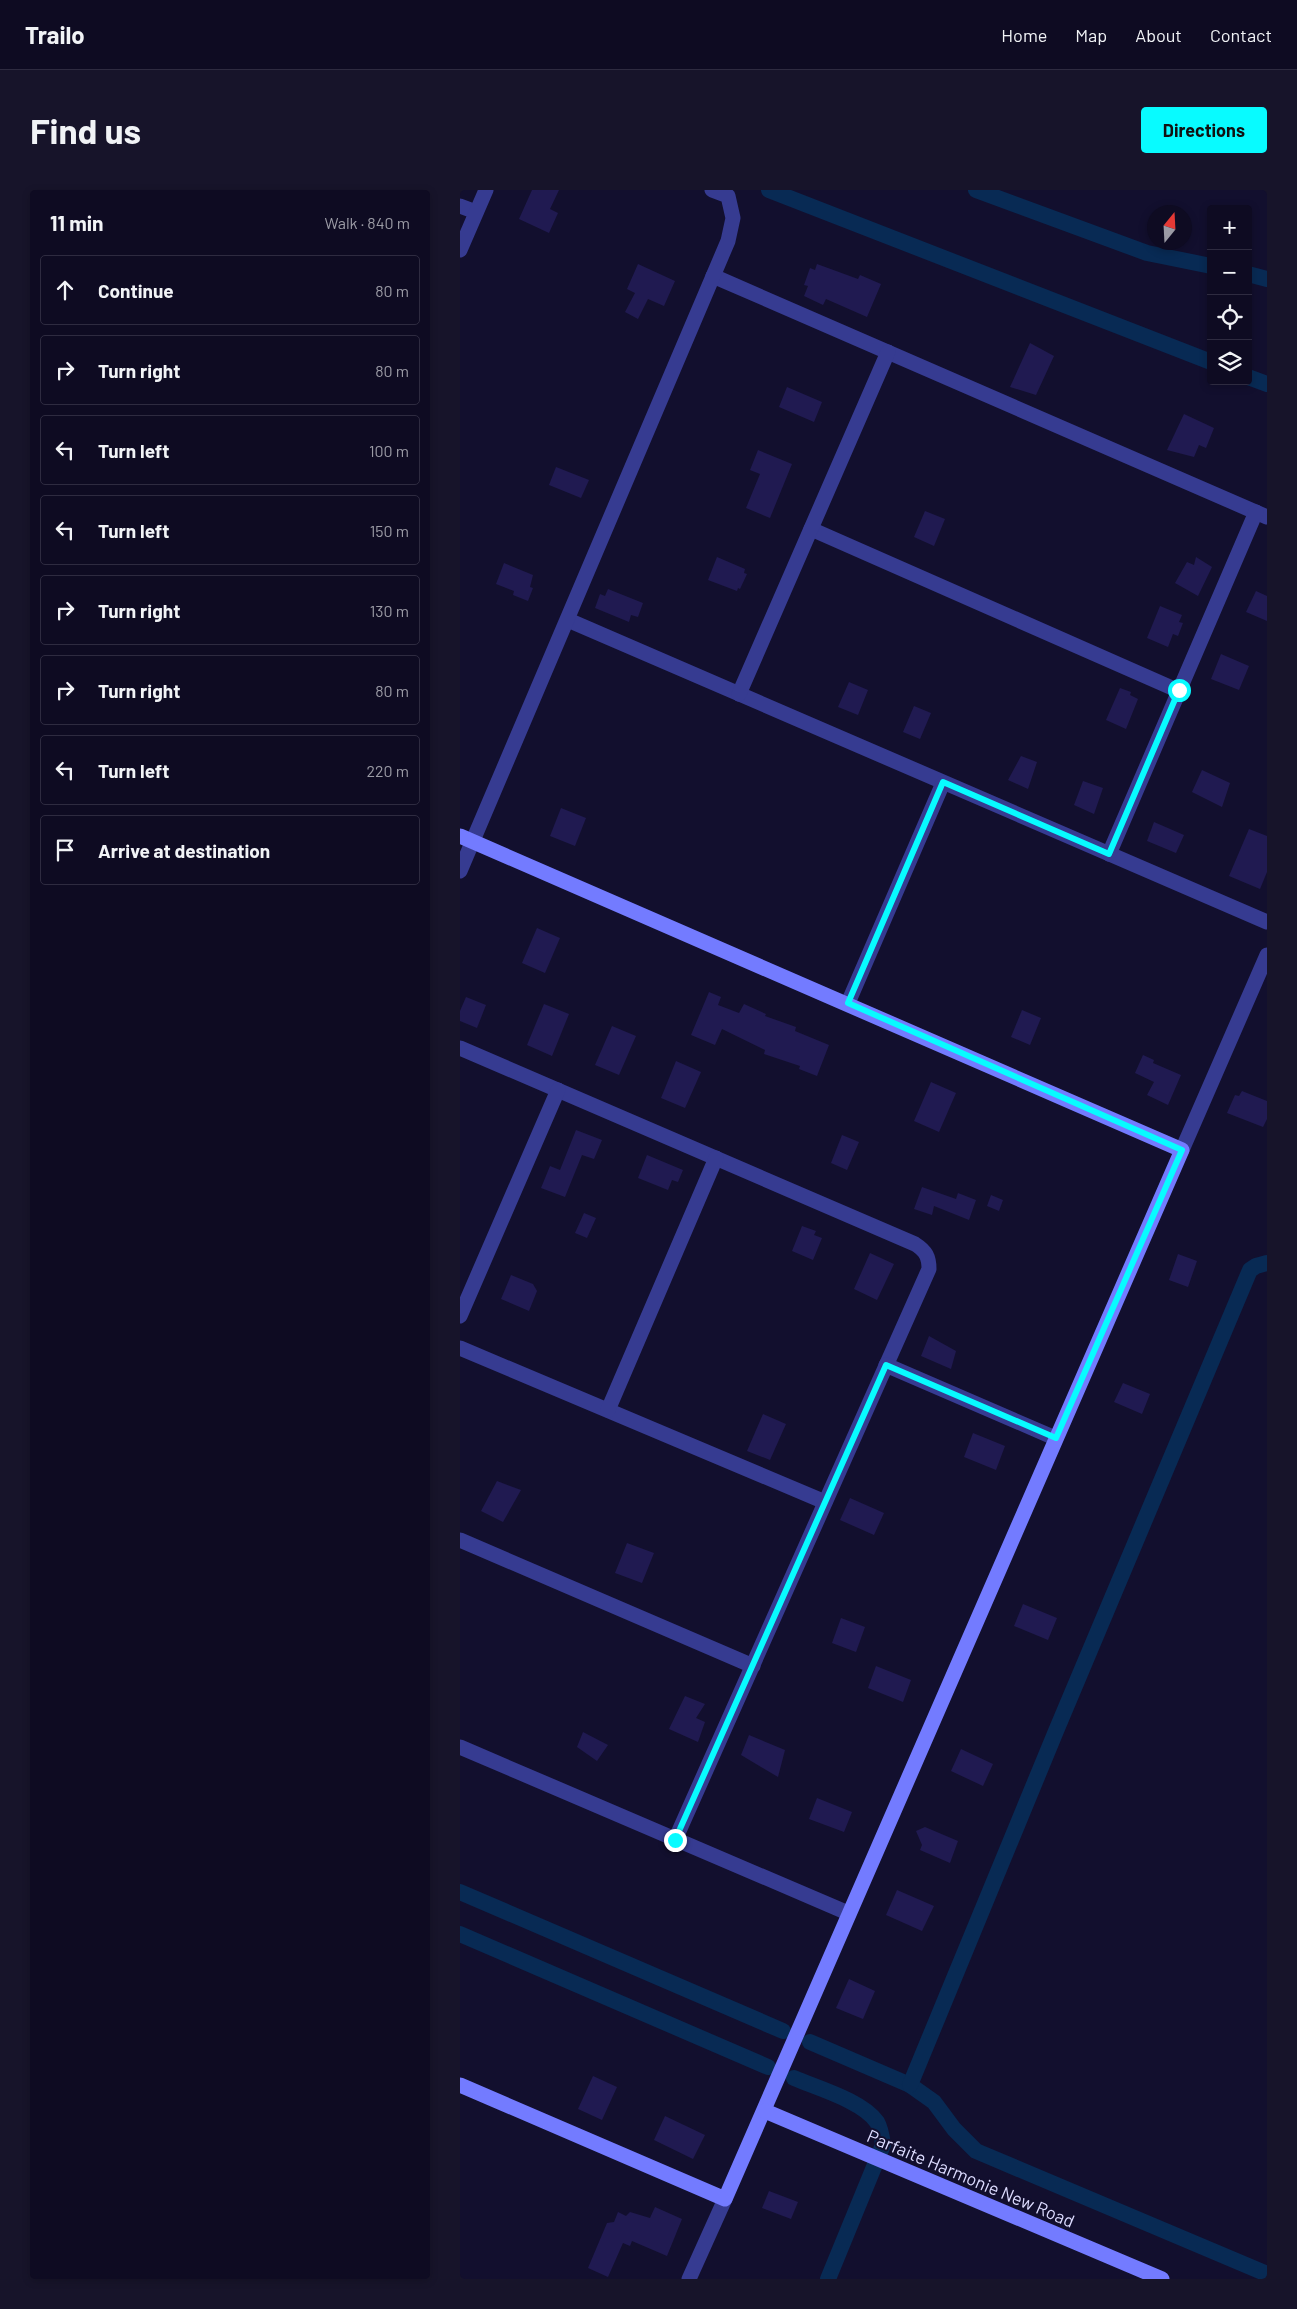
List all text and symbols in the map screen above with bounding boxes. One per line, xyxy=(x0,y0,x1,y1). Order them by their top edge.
text: Trailo xyxy=(25,20,85,49)
text: Home xyxy=(1001,24,1047,46)
text: Map xyxy=(1075,24,1107,46)
text: About xyxy=(1135,24,1182,46)
text: Contact xyxy=(1210,24,1272,46)
button: Directions xyxy=(1141,107,1267,153)
text: Find us xyxy=(30,109,141,151)
north arrow xyxy=(1147,205,1192,250)
map controls xyxy=(1207,205,1252,385)
button: + xyxy=(1207,205,1252,250)
text: 11 min xyxy=(50,210,104,235)
text: Walk · 840 m xyxy=(324,213,410,232)
button: − xyxy=(1207,250,1252,295)
icon: ahead xyxy=(51,276,79,304)
text: Continue xyxy=(98,279,174,302)
text: 80 m xyxy=(375,281,409,300)
button: locate xyxy=(1207,295,1252,340)
button: layers xyxy=(1207,340,1252,385)
icon: right xyxy=(51,356,79,384)
text: Turn right xyxy=(98,359,180,382)
text: 80 m xyxy=(375,361,409,380)
icon: left xyxy=(51,436,79,464)
text: Turn left xyxy=(98,439,169,462)
text: 100 m xyxy=(369,441,409,460)
icon: left xyxy=(51,516,79,544)
text: Turn left xyxy=(98,519,169,542)
text: 150 m xyxy=(370,521,409,540)
icon: right xyxy=(51,596,79,624)
text: Turn right xyxy=(98,599,180,622)
text: 130 m xyxy=(370,601,409,620)
icon: right xyxy=(51,676,79,704)
text: Turn right xyxy=(98,679,180,702)
route start xyxy=(1168,679,1191,702)
text: 80 m xyxy=(375,681,409,700)
icon: left xyxy=(51,756,79,784)
text: Turn left xyxy=(98,759,169,782)
text: 220 m xyxy=(366,761,409,780)
icon: arrive xyxy=(51,836,79,864)
text: Arrive at destination xyxy=(98,839,270,862)
route end xyxy=(664,1829,687,1852)
street label: Parfaite Harmonie New Road xyxy=(864,2124,1078,2232)

